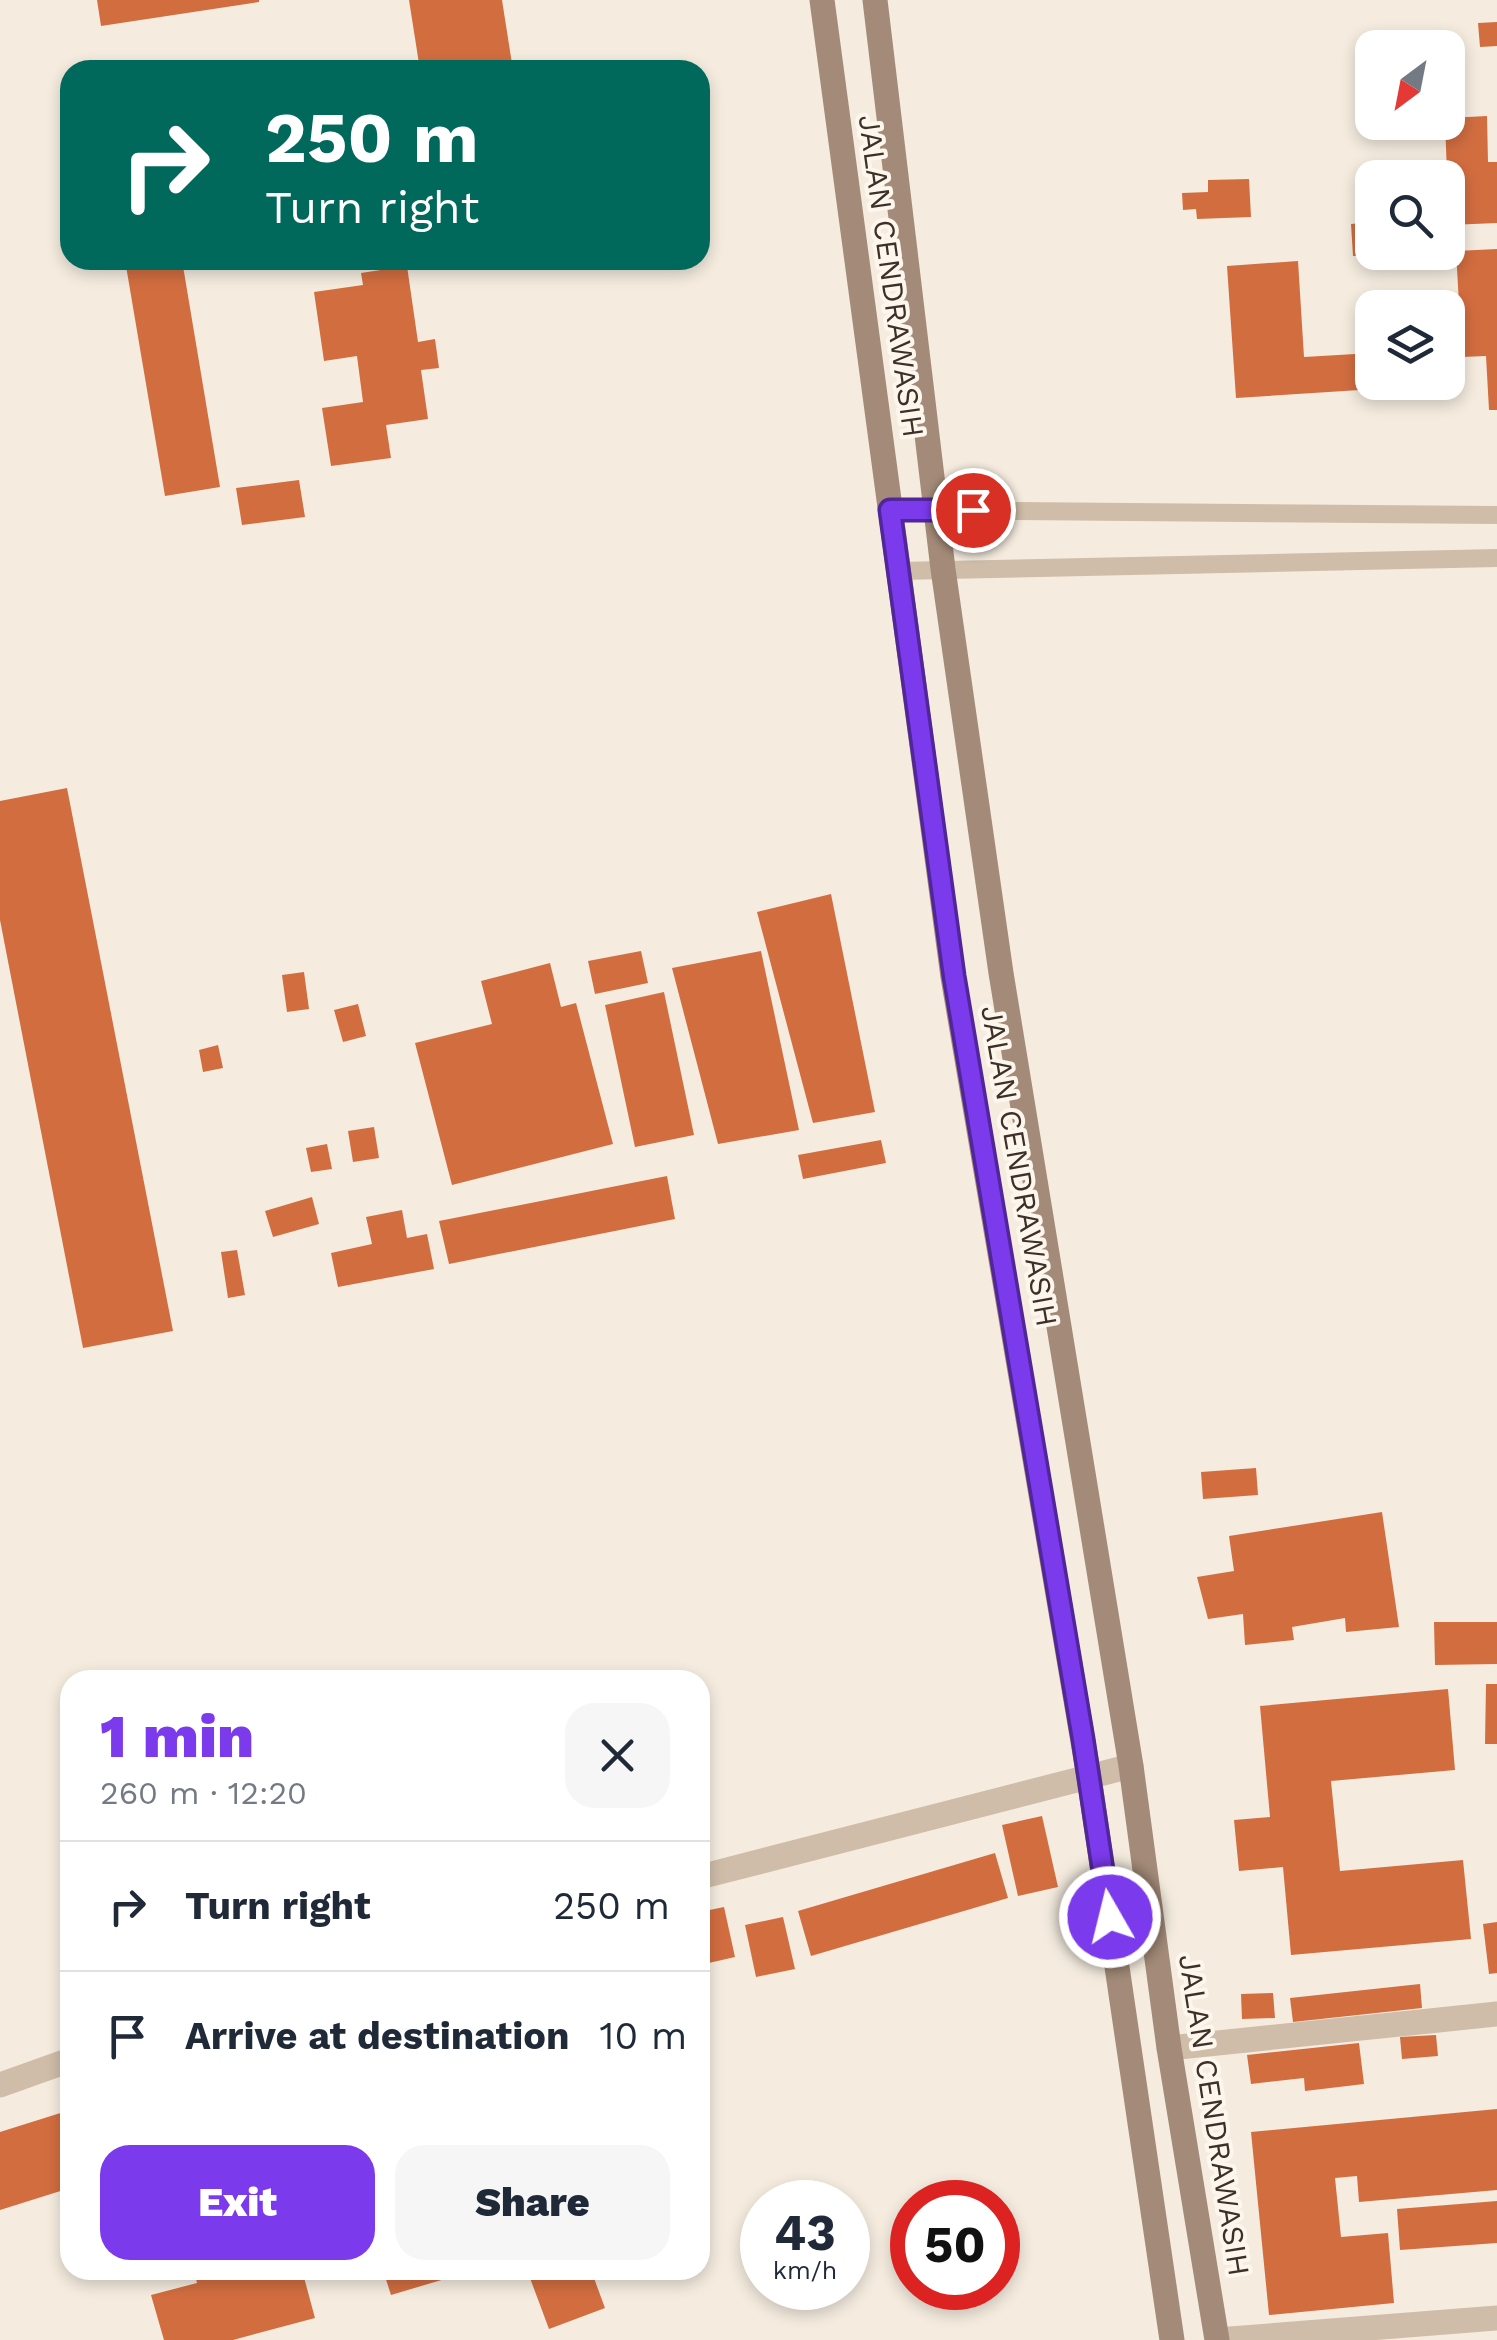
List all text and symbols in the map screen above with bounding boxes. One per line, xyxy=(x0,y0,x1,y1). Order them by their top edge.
north arrow xyxy=(1355,30,1465,140)
map controls xyxy=(1355,30,1465,400)
text: 250 m xyxy=(265,97,479,179)
icon: right xyxy=(100,100,230,230)
street label: JALAN CENDRAWASIH xyxy=(852,112,931,439)
button: search xyxy=(1355,160,1465,270)
text: Turn right xyxy=(265,181,479,234)
button: layers xyxy=(1355,290,1465,400)
pin xyxy=(931,468,1016,553)
icon: arrive xyxy=(946,483,1001,538)
street label: JALAN CENDRAWASIH xyxy=(974,1003,1065,1329)
text: 1 min xyxy=(100,1701,254,1772)
button: close xyxy=(565,1703,670,1808)
text: 260 m · 12:20 xyxy=(100,1774,307,1812)
position arrow xyxy=(1058,1865,1162,1969)
icon: right xyxy=(100,1879,155,1934)
text: Turn right xyxy=(185,1884,371,1928)
text: 250 m xyxy=(553,1884,670,1928)
street label: JALAN CENDRAWASIH xyxy=(1172,1952,1257,2278)
icon: arrive xyxy=(100,2009,155,2064)
text: Arrive at destination xyxy=(185,2014,570,2058)
text: 10 m xyxy=(600,2014,687,2058)
button: Exit xyxy=(100,2145,375,2260)
button: Share xyxy=(395,2145,670,2260)
speed limit sign: 50 xyxy=(890,2180,1020,2310)
text: 43 xyxy=(774,2203,836,2262)
text: km/h xyxy=(773,2256,837,2285)

